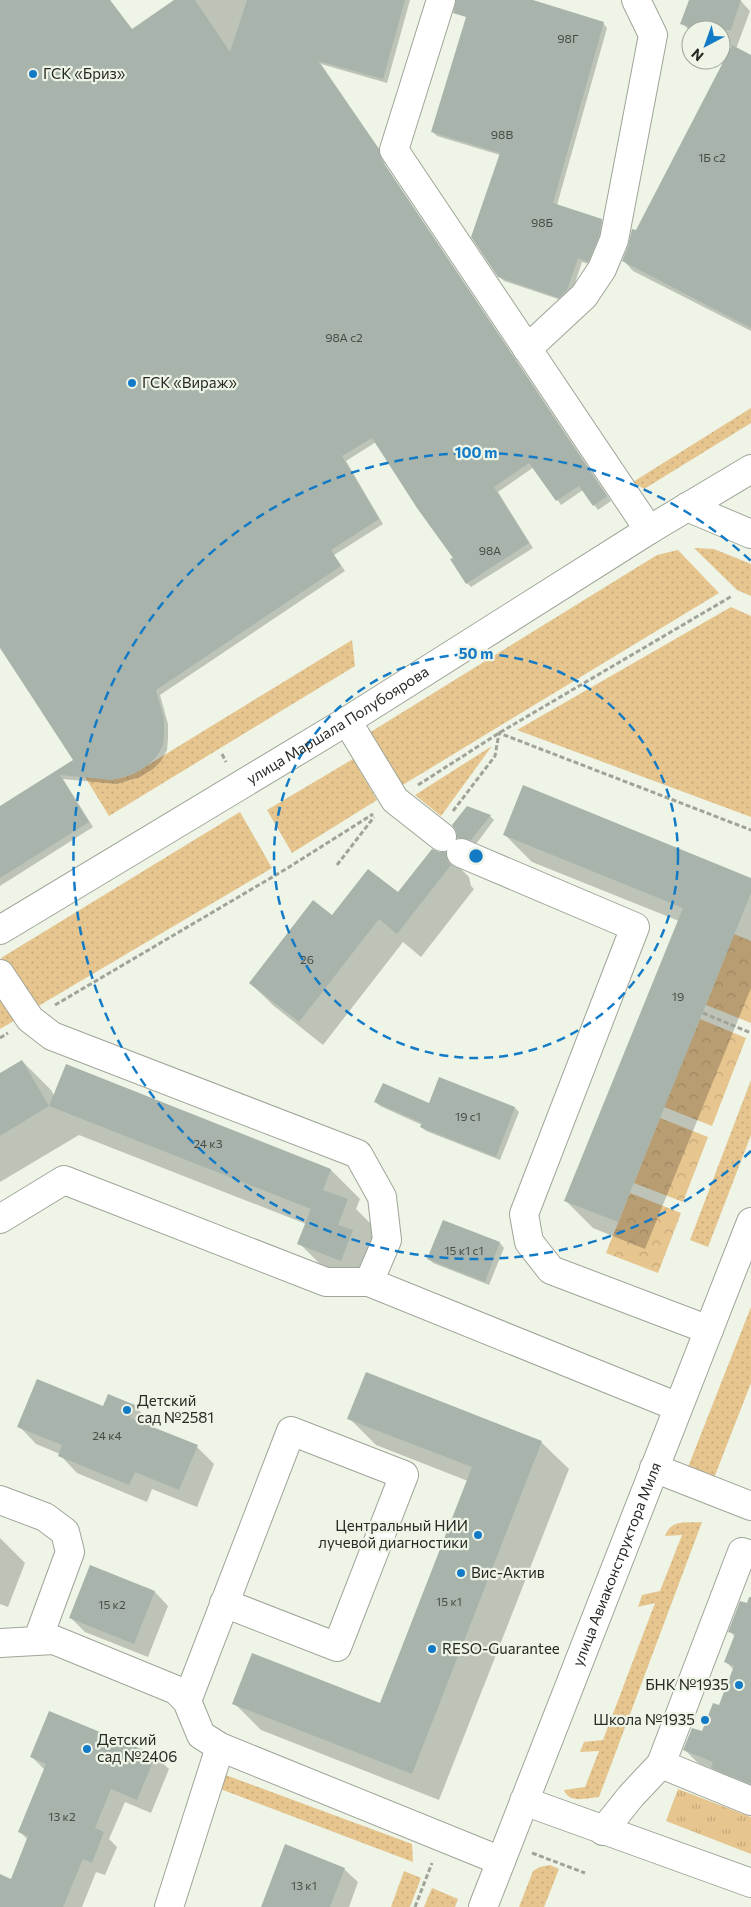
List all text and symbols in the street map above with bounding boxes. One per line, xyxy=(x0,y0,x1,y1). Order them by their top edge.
north arrow xyxy=(681,20,731,70)
house number: 98Г xyxy=(557,31,579,45)
text: N xyxy=(688,45,707,65)
place label: ГСК «Бриз» xyxy=(43,64,126,82)
marker: ГСК «Бриз» xyxy=(27,68,39,80)
house number: 98В xyxy=(491,127,513,141)
house number: 1Б с2 xyxy=(698,150,726,164)
house number: 98Б xyxy=(531,215,554,229)
house number: 98А с2 xyxy=(325,330,363,344)
place label: ГСК «Вираж» xyxy=(142,373,237,391)
marker: ГСК «Вираж» xyxy=(126,377,138,389)
text: 100 m xyxy=(455,443,497,461)
house number: 98А xyxy=(479,543,501,557)
text: 50 m xyxy=(459,644,493,662)
street label: улица Маршала Полубоярова xyxy=(243,662,432,787)
centre of rings xyxy=(467,847,485,865)
house number: 26 xyxy=(300,952,314,966)
house number: 19 xyxy=(672,989,684,1003)
house number: 19 с1 xyxy=(455,1109,481,1123)
house number: 24 к3 xyxy=(193,1136,223,1150)
house number: 15 к1 с1 xyxy=(444,1243,484,1257)
place label: Детский сад №2581 xyxy=(137,1391,214,1426)
marker: Детский сад №2581 xyxy=(121,1404,133,1416)
house number: 24 к4 xyxy=(92,1428,122,1442)
street label: улица Авиаконструктора Миля xyxy=(568,1459,664,1669)
place label: Центральный НИИ лучевой диагностики xyxy=(318,1516,468,1551)
marker: Центральный НИИ лучевой диагностики xyxy=(472,1529,484,1541)
place label: Вис-Актив xyxy=(471,1563,545,1581)
marker: Вис-Актив xyxy=(455,1567,467,1579)
house number: 15 к1 xyxy=(436,1594,462,1608)
house number: 15 к2 xyxy=(98,1597,126,1611)
place label: RESO-Guarantee xyxy=(442,1639,560,1657)
marker: RESO-Guarantee xyxy=(426,1643,438,1655)
place label: БНК №1935 xyxy=(645,1675,729,1693)
marker: БНК №1935 xyxy=(733,1679,745,1691)
place label: Школа №1935 xyxy=(593,1710,695,1728)
marker: Школа №1935 xyxy=(699,1714,711,1726)
place label: Детский сад №2406 xyxy=(97,1730,177,1765)
marker: Детский сад №2406 xyxy=(81,1743,93,1755)
house number: 13 к2 xyxy=(48,1809,76,1823)
house number: 13 к1 xyxy=(291,1878,317,1892)

